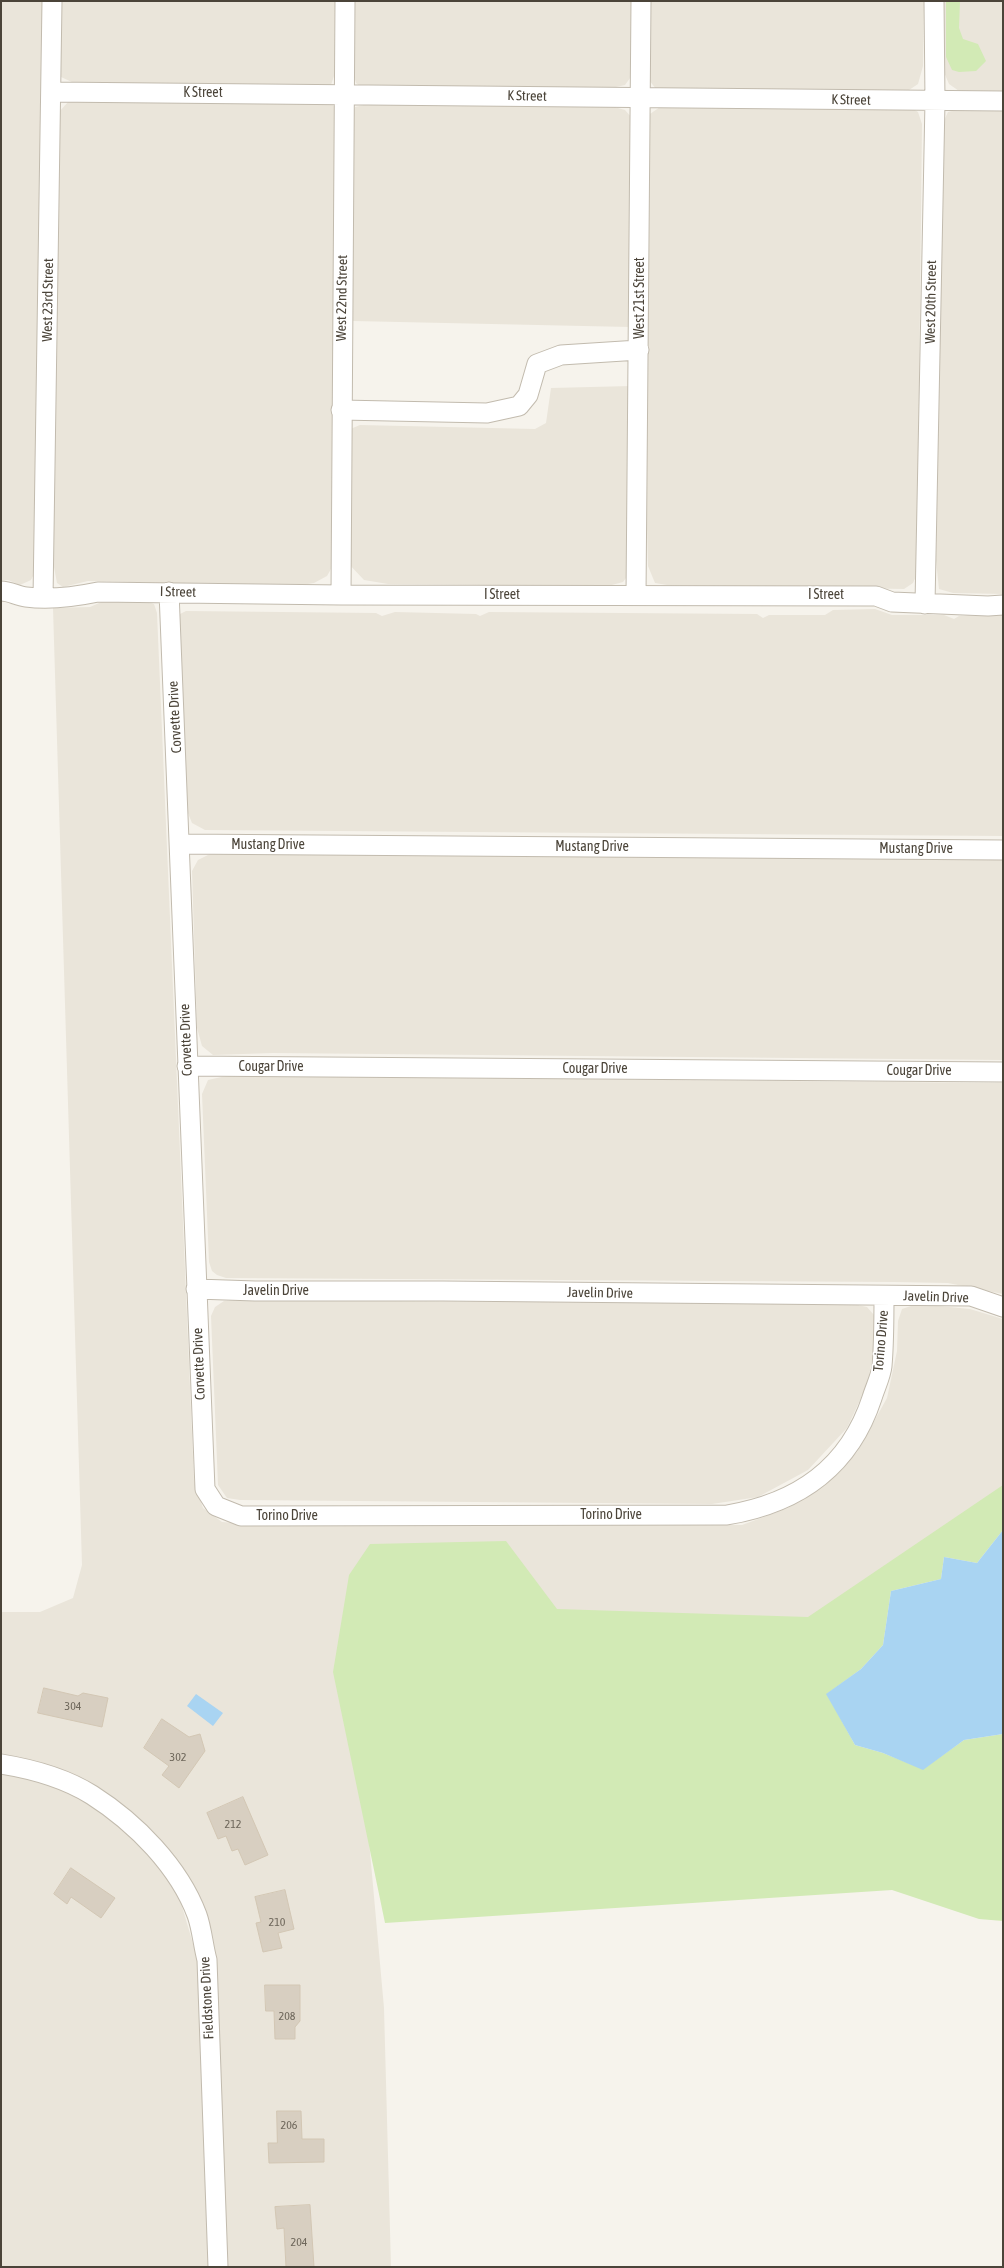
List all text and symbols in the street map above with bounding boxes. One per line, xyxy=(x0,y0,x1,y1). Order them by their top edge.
street label: K Street xyxy=(183,85,223,101)
street label: K Street xyxy=(507,87,547,105)
street label: K Street xyxy=(831,91,871,109)
street label: West 22nd Street xyxy=(333,255,351,341)
street label: West 21st Street xyxy=(632,257,648,339)
street label: West 23rd Street xyxy=(39,258,57,342)
street label: West 20th Street xyxy=(922,260,940,344)
street label: I Street xyxy=(160,583,196,601)
street label: I Street xyxy=(484,587,520,603)
street label: I Street xyxy=(808,587,844,603)
street label: Corvette Drive xyxy=(165,680,185,754)
street label: Mustang Drive xyxy=(231,837,305,853)
street label: Mustang Drive xyxy=(555,839,629,855)
street label: Mustang Drive xyxy=(879,841,953,857)
street label: Corvette Drive xyxy=(176,1004,196,1076)
street label: Cougar Drive xyxy=(238,1059,304,1075)
street label: Cougar Drive xyxy=(562,1061,628,1077)
street label: Cougar Drive xyxy=(886,1063,952,1079)
street label: Javelin Drive xyxy=(243,1283,309,1299)
street label: Javelin Drive xyxy=(567,1284,633,1302)
street label: Javelin Drive xyxy=(903,1287,969,1307)
street label: Torino Drive xyxy=(870,1310,892,1372)
street label: Corvette Drive xyxy=(189,1328,209,1400)
street label: Torino Drive xyxy=(580,1507,642,1523)
street label: Torino Drive xyxy=(256,1508,318,1524)
house number: 304 xyxy=(65,1699,81,1713)
house number: 302 xyxy=(170,1750,186,1764)
house number: 212 xyxy=(225,1817,241,1831)
house number: 210 xyxy=(269,1915,285,1929)
street label: Fieldstone Drive xyxy=(196,1956,218,2040)
house number: 208 xyxy=(279,2009,295,2023)
house number: 206 xyxy=(281,2118,297,2132)
house number: 204 xyxy=(291,2235,307,2249)

